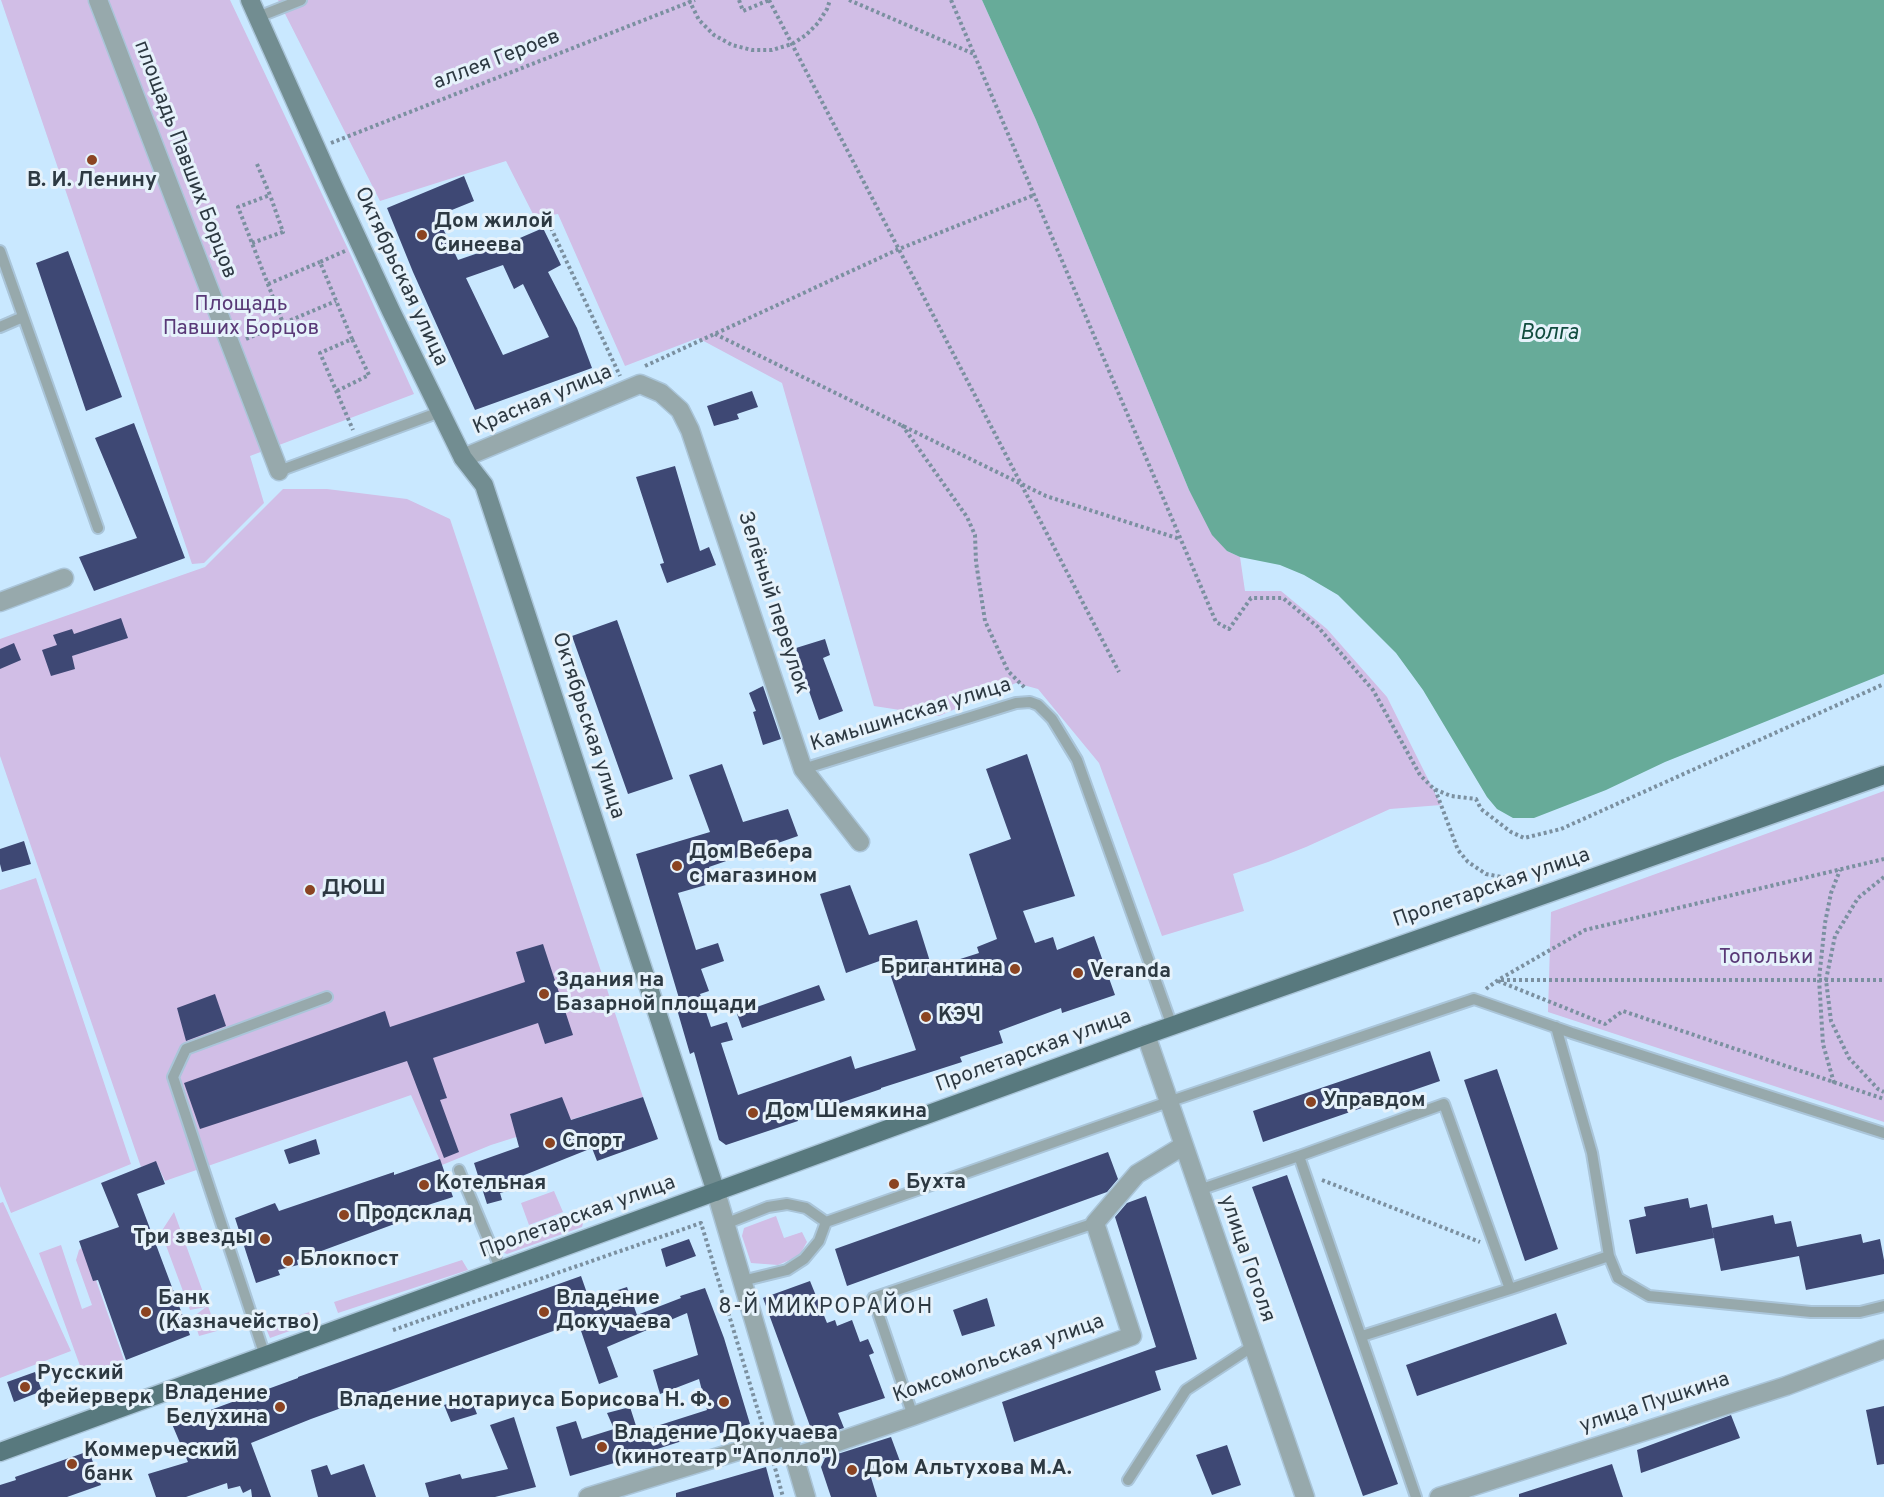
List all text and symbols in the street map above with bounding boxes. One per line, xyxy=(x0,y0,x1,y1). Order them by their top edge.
street label: аллея Героев xyxy=(430,25,564,97)
street label: площадь Павших Борцов xyxy=(127,37,241,283)
marker: В. И. Ленину xyxy=(85,153,99,167)
place label: В. И. Ленину xyxy=(27,169,157,195)
street label: Октябрьская улица xyxy=(347,184,453,370)
place label: Дом жилой Синеева xyxy=(434,210,553,260)
marker: Дом жилой Синеева xyxy=(415,228,429,242)
park label: Площадь Павших Борцов xyxy=(163,293,319,343)
water label: Волга xyxy=(1520,322,1578,348)
street label: Красная улица xyxy=(470,360,616,442)
street label: Зелёный переулок xyxy=(731,509,813,697)
street label: Октябрьская улица xyxy=(545,630,629,822)
street label: Камышинская улица xyxy=(808,673,1014,759)
place label: Дом Вебера с магазином xyxy=(689,841,817,891)
street label: Пролетарская улица xyxy=(1390,844,1594,934)
marker: Дом Вебера с магазином xyxy=(670,859,684,873)
place label: ДЮШ xyxy=(322,877,386,903)
marker: ДЮШ xyxy=(303,883,317,897)
park label: Топольки xyxy=(1719,946,1813,972)
place label: Бригантина xyxy=(881,956,1003,982)
place label: Veranda xyxy=(1090,960,1171,986)
marker: Бригантина xyxy=(1008,962,1022,976)
marker: Veranda xyxy=(1071,966,1085,980)
place label: Здания на Базарной площади xyxy=(556,969,757,1019)
marker: Здания на Базарной площади xyxy=(537,987,551,1001)
place label: КЭЧ xyxy=(938,1004,981,1030)
street label: Пролетарская улица xyxy=(933,1005,1135,1099)
marker: КЭЧ xyxy=(919,1010,933,1024)
place label: Управдом xyxy=(1323,1089,1425,1115)
marker: Управдом xyxy=(1304,1095,1318,1109)
place label: Дом Шемякина xyxy=(765,1100,927,1126)
marker: Дом Шемякина xyxy=(746,1106,760,1120)
place label: Спорт xyxy=(562,1130,622,1156)
marker: Спорт xyxy=(543,1136,557,1150)
street label: Пролетарская улица xyxy=(477,1171,679,1265)
place label: Бухта xyxy=(906,1171,966,1197)
place label: Котельная xyxy=(436,1172,546,1198)
marker: Бухта xyxy=(887,1177,901,1191)
marker: Котельная xyxy=(417,1178,431,1192)
street label: улица Гоголя xyxy=(1213,1192,1279,1326)
place label: Продсклад xyxy=(356,1202,472,1228)
marker: Продсклад xyxy=(337,1208,351,1222)
place label: Три звезды xyxy=(133,1226,253,1252)
marker: Три звезды xyxy=(258,1232,272,1246)
place label: Блокпост xyxy=(300,1248,399,1274)
marker: Блокпост xyxy=(281,1254,295,1268)
place label: Банк (Казначейство) xyxy=(158,1287,319,1337)
place label: Владение Докучаева xyxy=(556,1287,671,1337)
district label: 8-Й МИКРОРАЙОН xyxy=(718,1296,934,1322)
marker: Банк (Казначейство) xyxy=(139,1305,153,1319)
marker: Владение Докучаева xyxy=(537,1305,551,1319)
street label: Комсомольская улица xyxy=(890,1310,1108,1410)
place label: Русский фейерверк xyxy=(37,1362,152,1412)
street label: улица Пушкина xyxy=(1577,1368,1733,1440)
marker: Русский фейерверк xyxy=(18,1380,32,1394)
place label: Владение Белухина xyxy=(164,1382,268,1432)
place label: Владение нотариуса Борисова Н. Ф. xyxy=(339,1389,712,1415)
marker: Владение нотариуса Борисова Н. Ф. xyxy=(717,1395,731,1409)
marker: Владение Белухина xyxy=(273,1400,287,1414)
place label: Владение Докучаева (кинотеатр "Аполло") xyxy=(614,1422,838,1472)
place label: Коммерческий банк xyxy=(84,1439,237,1489)
marker: Владение Докучаева (кинотеатр "Аполло") xyxy=(595,1440,609,1454)
marker: Коммерческий банк xyxy=(65,1457,79,1471)
place label: Дом Альтухова М.А. xyxy=(864,1457,1072,1483)
marker: Дом Альтухова М.А. xyxy=(845,1463,859,1477)

